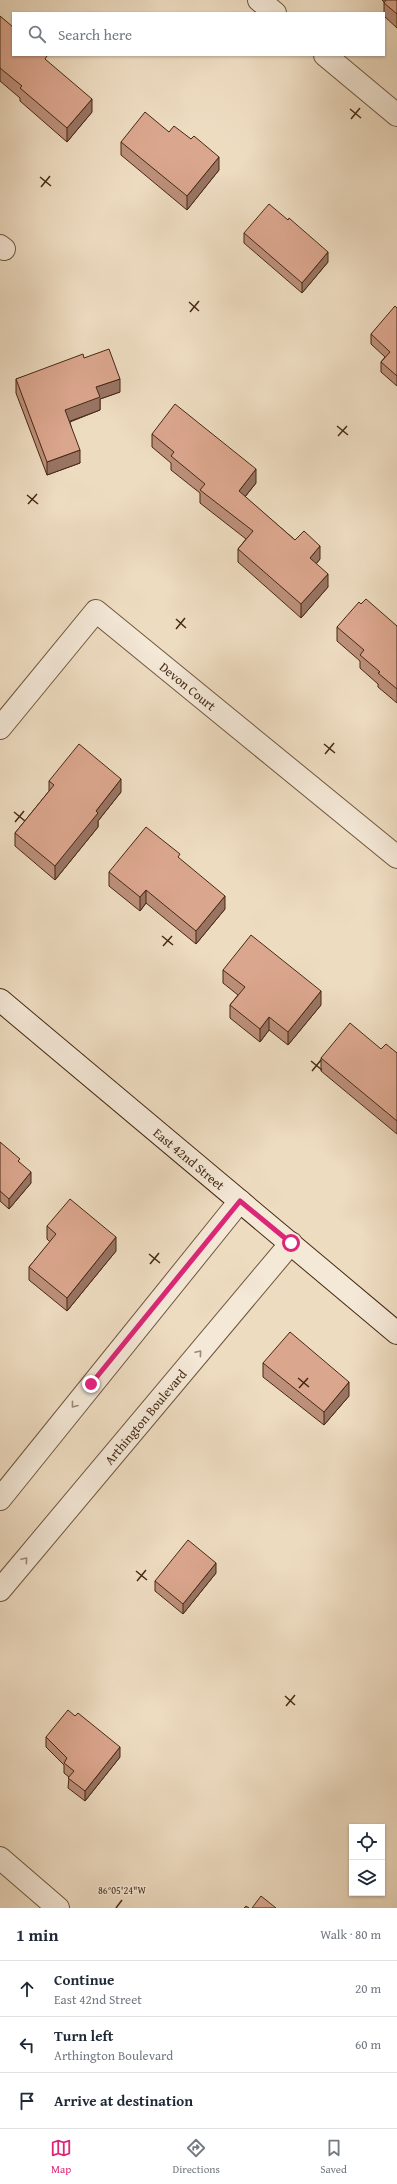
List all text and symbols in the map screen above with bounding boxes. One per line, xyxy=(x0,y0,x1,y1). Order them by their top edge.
search box xyxy=(12,12,385,56)
icon: search xyxy=(26,23,48,45)
text: Search here xyxy=(58,24,132,45)
street label: Devon Court xyxy=(155,658,220,716)
street label: East 42nd Street xyxy=(149,1124,229,1195)
route start xyxy=(282,1234,300,1252)
one-way arrow xyxy=(194,1350,201,1358)
street label: Arthington Boulevard xyxy=(100,1365,191,1469)
route end xyxy=(82,1375,100,1393)
one-way arrow xyxy=(72,1400,79,1407)
one-way arrow xyxy=(21,1557,28,1565)
map controls xyxy=(349,1824,385,1896)
button: locate xyxy=(349,1824,385,1860)
button: layers xyxy=(349,1860,385,1896)
text: 86°05'24"W xyxy=(98,1883,146,1898)
text: 1 min xyxy=(16,1922,58,1947)
text: Walk · 80 m xyxy=(320,1925,381,1944)
text: Continue xyxy=(54,1969,115,1990)
icon: ahead xyxy=(16,1978,38,2000)
text: 20 m xyxy=(355,1979,381,1998)
text: East 42nd Street xyxy=(54,1990,142,2009)
text: Turn left xyxy=(54,2025,113,2046)
icon: left xyxy=(16,2034,38,2056)
text: 60 m xyxy=(355,2035,381,2054)
text: Arthington Boulevard xyxy=(54,2046,173,2065)
icon: arrive xyxy=(16,2090,38,2112)
text: Arrive at destination xyxy=(54,2090,193,2111)
tab: Map xyxy=(50,2137,72,2177)
tab: Directions xyxy=(173,2137,220,2177)
tab: Saved xyxy=(320,2137,347,2177)

